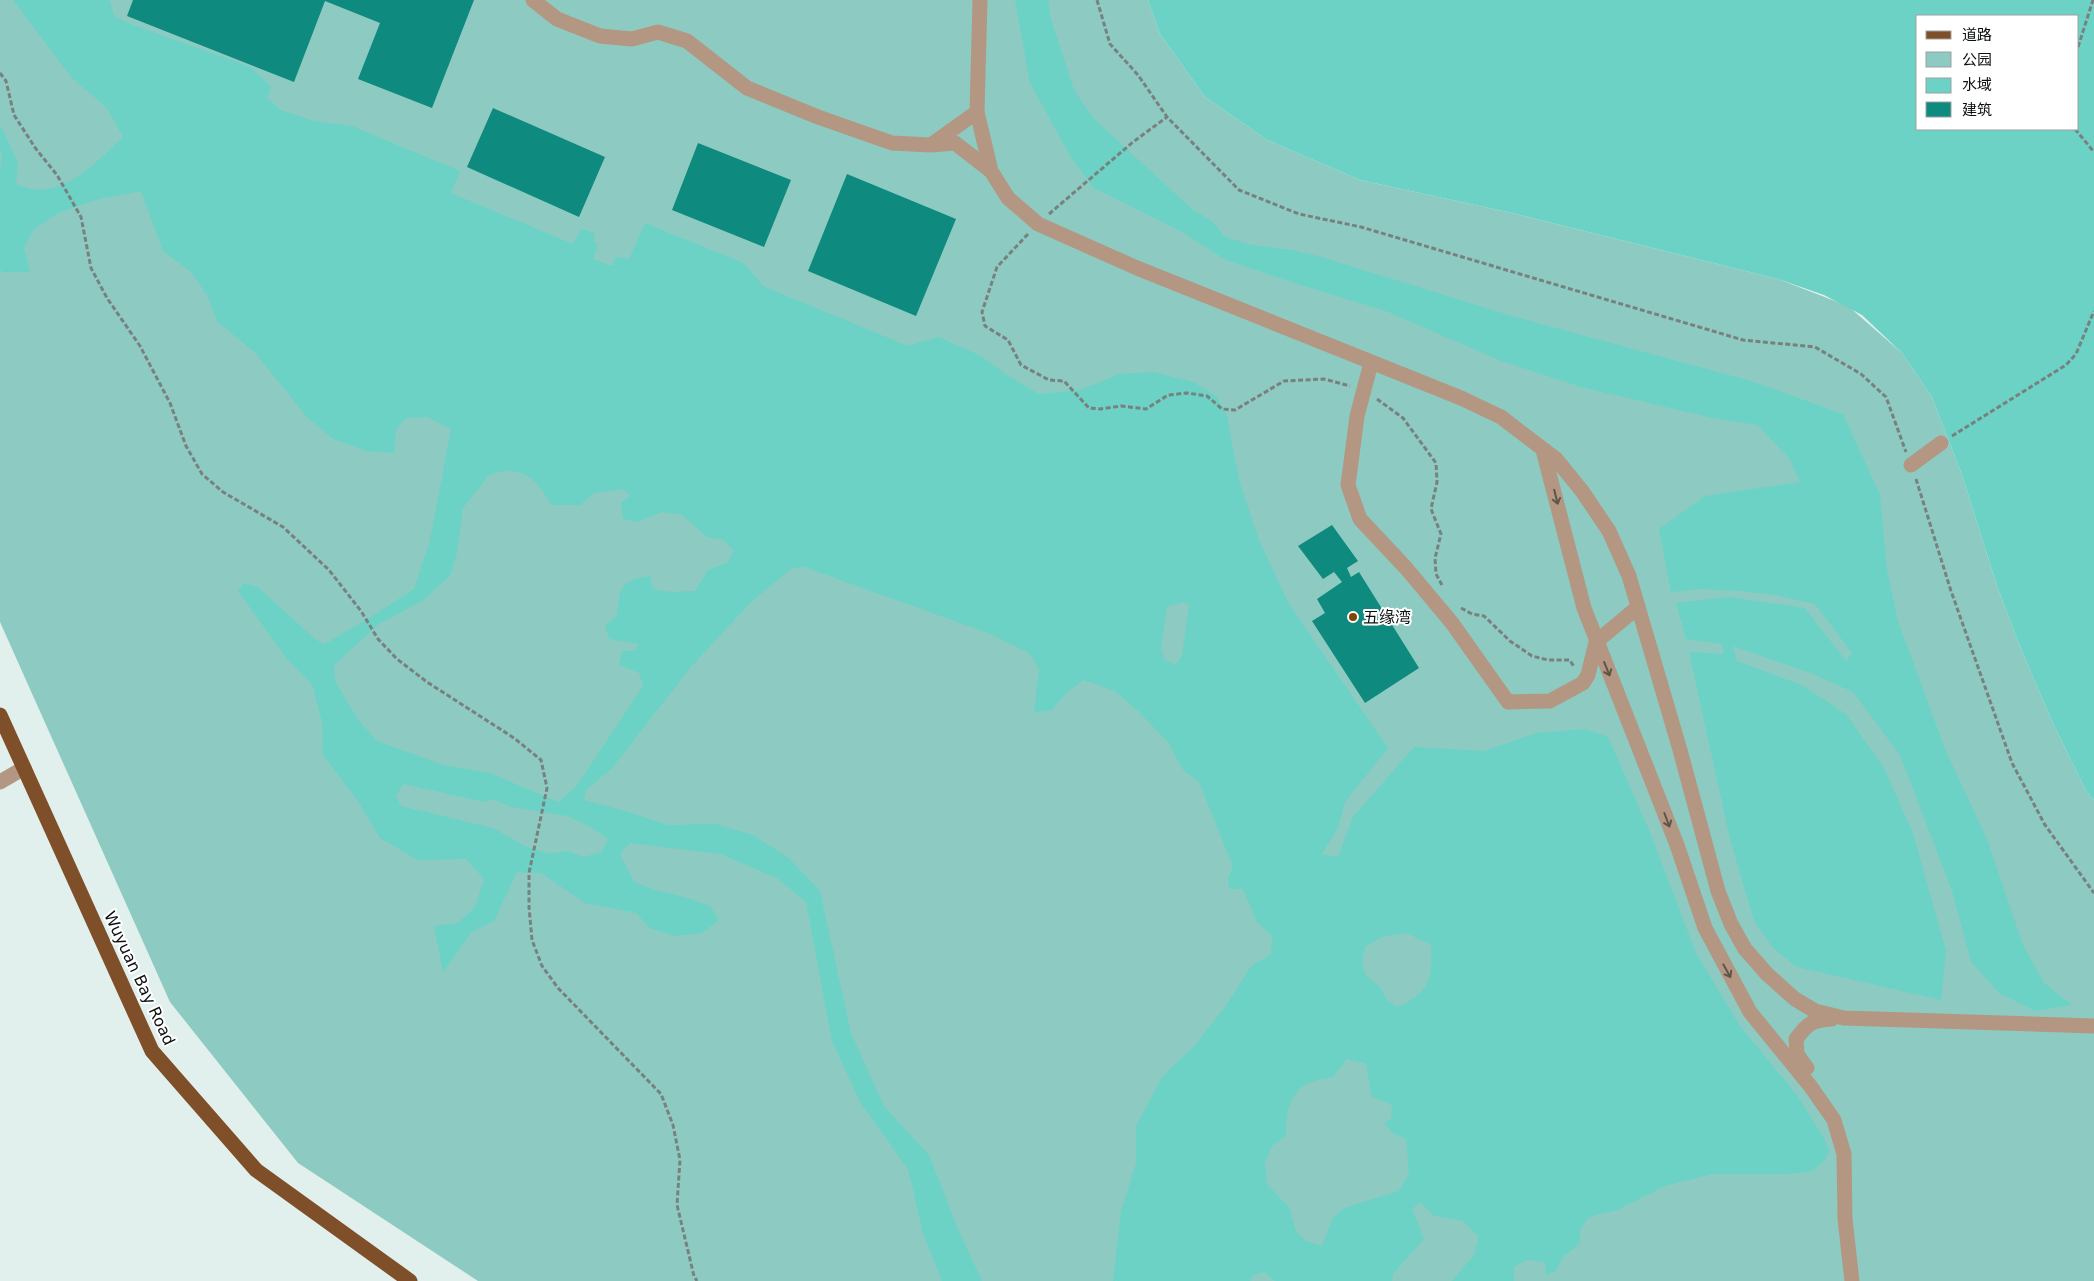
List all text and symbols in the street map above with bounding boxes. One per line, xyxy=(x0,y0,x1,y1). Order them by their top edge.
legend xyxy=(1916,15,2079,130)
text: 道路 xyxy=(1962,26,1992,44)
text: 公园 xyxy=(1962,51,1992,69)
text: 水域 xyxy=(1962,76,1992,94)
text: 建筑 xyxy=(1962,101,1992,119)
one-way arrow xyxy=(1551,488,1561,504)
place label: 五缘湾 xyxy=(1363,608,1411,627)
marker: 五缘湾 xyxy=(1347,611,1359,623)
one-way arrow xyxy=(1603,661,1612,676)
one-way arrow xyxy=(1663,812,1672,827)
street label: Wuyuan Bay Road xyxy=(100,908,179,1048)
one-way arrow xyxy=(1722,963,1732,978)

